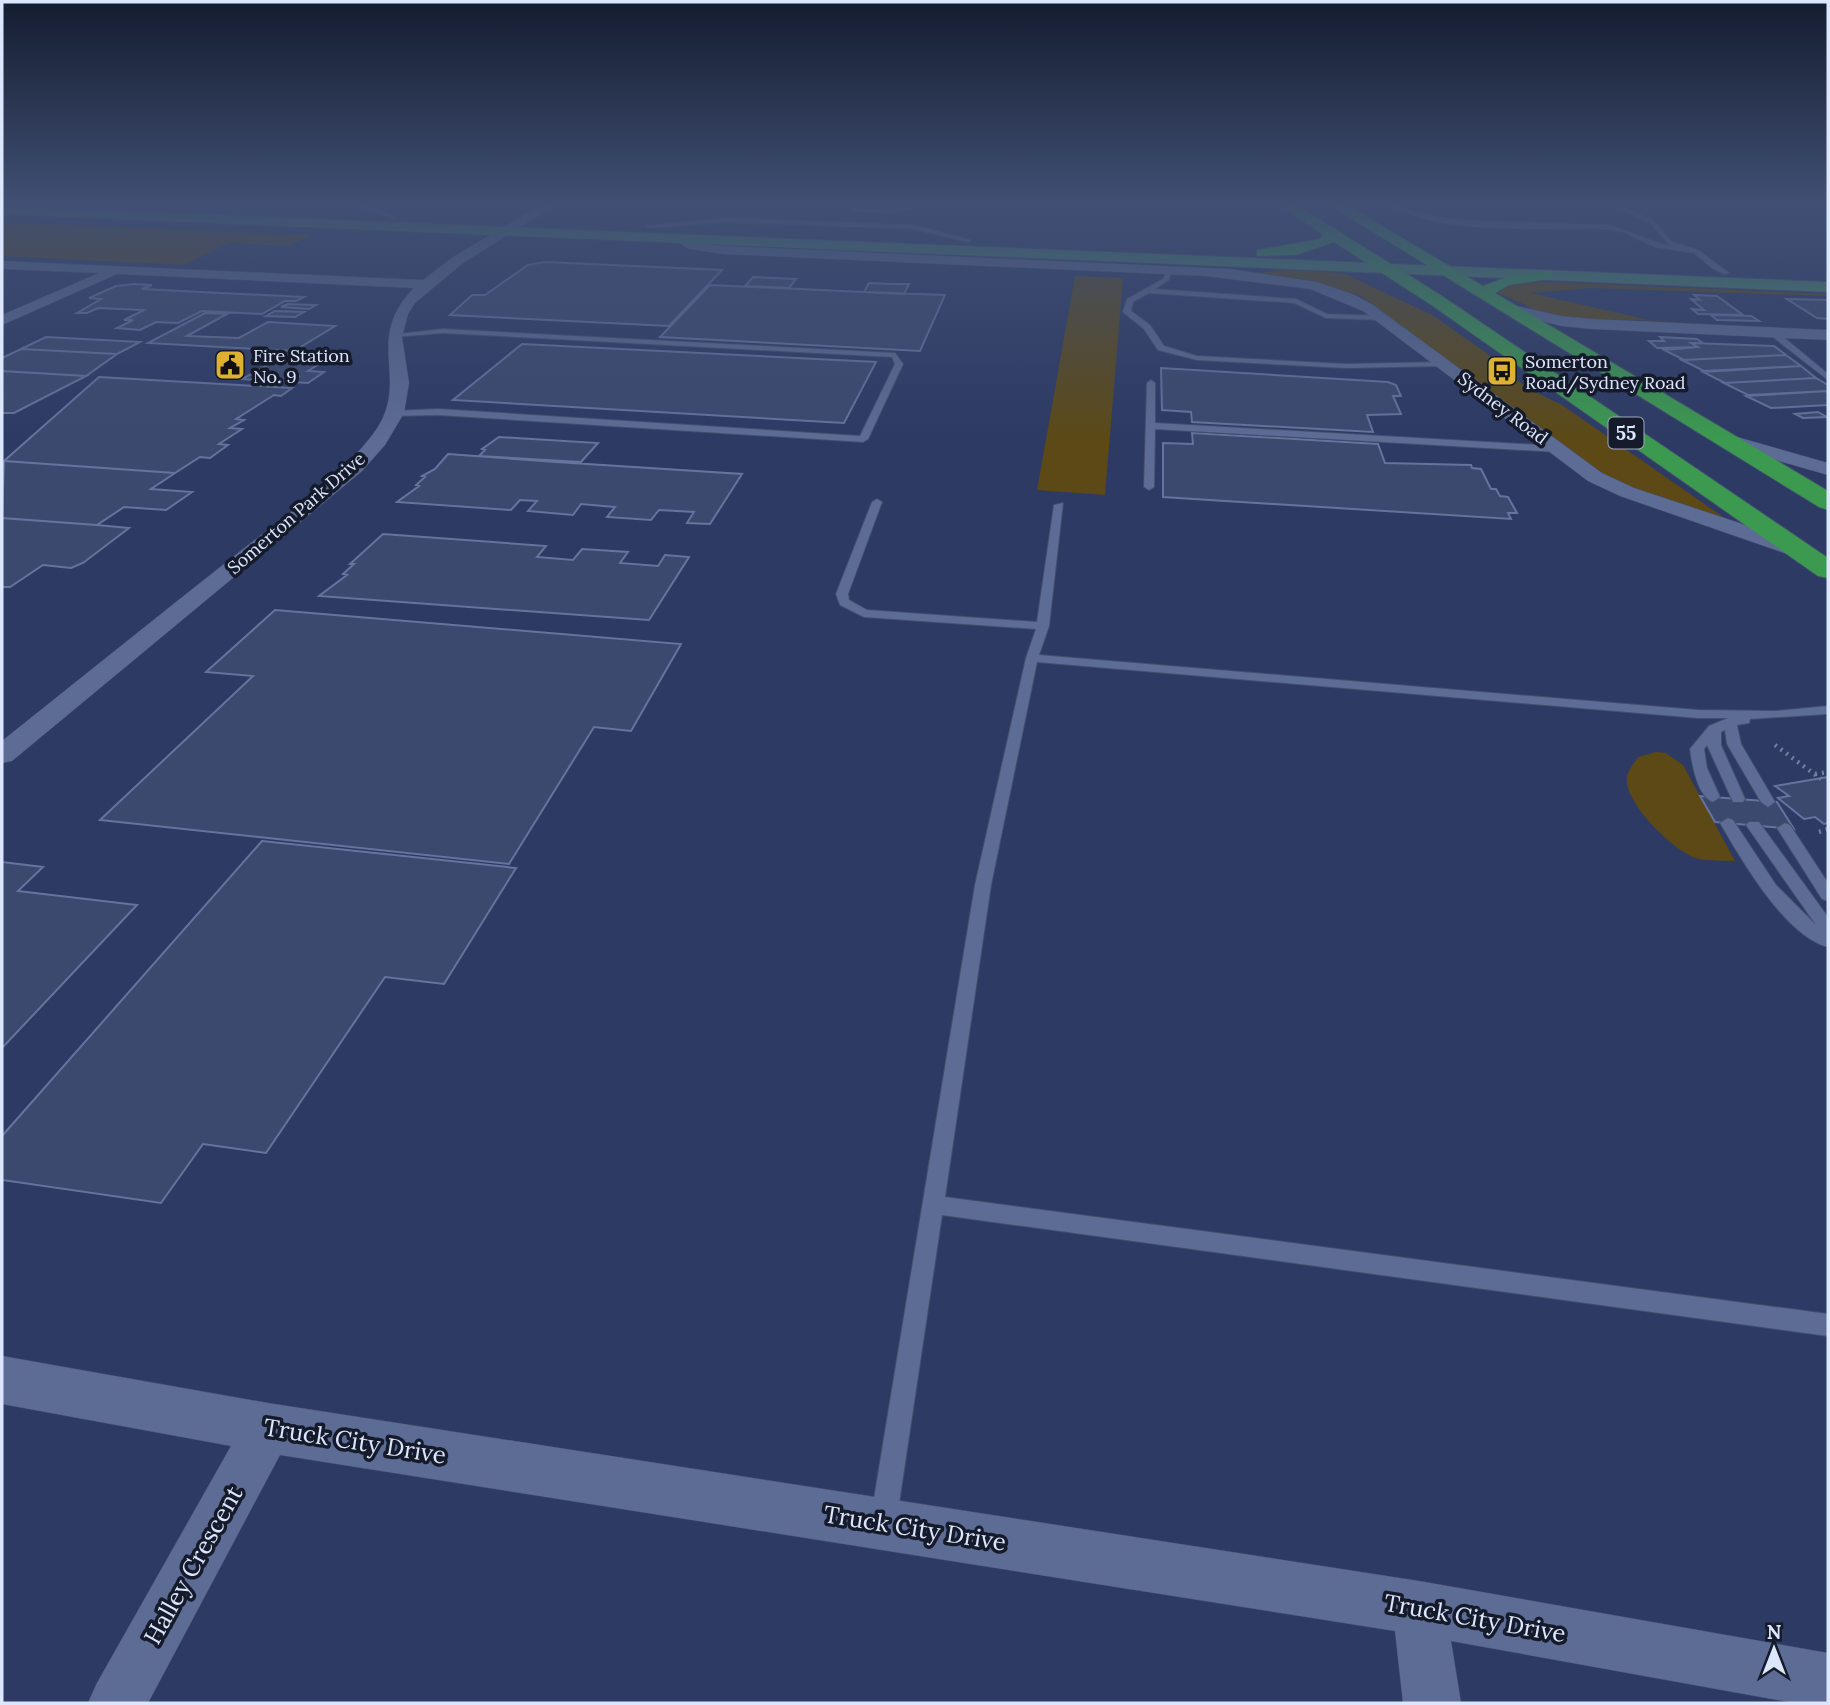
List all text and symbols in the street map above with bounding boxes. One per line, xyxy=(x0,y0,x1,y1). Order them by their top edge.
place label: Fire Station No. 9 xyxy=(253,344,350,388)
public building icon: Fire Station No. 9 xyxy=(213,348,247,382)
place label: Somerton Road/Sydney Road xyxy=(1525,350,1686,394)
bus stop icon: Somerton Road/Sydney Road xyxy=(1485,354,1519,388)
street label: Sydney Road xyxy=(1453,367,1553,449)
road number: 55 xyxy=(1608,418,1644,448)
street label: Somerton Park Drive xyxy=(222,447,370,579)
street label: Truck City Drive xyxy=(262,1411,448,1471)
street label: Halley Crescent xyxy=(137,1480,250,1650)
street label: Truck City Drive xyxy=(822,1498,1008,1558)
street label: Truck City Drive xyxy=(1382,1587,1568,1649)
north arrow xyxy=(1739,1614,1809,1684)
text: N xyxy=(1767,1620,1782,1644)

